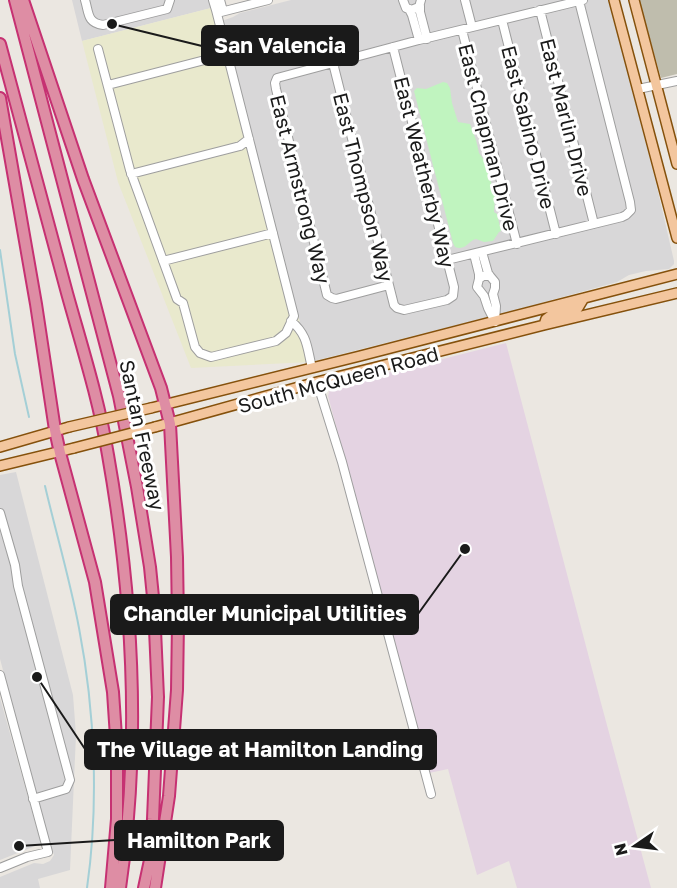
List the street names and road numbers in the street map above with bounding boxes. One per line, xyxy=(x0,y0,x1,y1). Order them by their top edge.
street label: East Marlin Drive xyxy=(536,36,598,198)
street label: East Chapman Drive xyxy=(454,41,524,233)
street label: East Sabino Drive xyxy=(497,43,561,211)
street label: East Weatherby Way xyxy=(390,74,460,270)
street label: East Thompson Way xyxy=(329,90,399,284)
street label: East Armstrong Way xyxy=(266,92,336,286)
street label: South McQueen Road xyxy=(235,341,441,417)
street label: Santan Freeway xyxy=(115,358,171,512)

